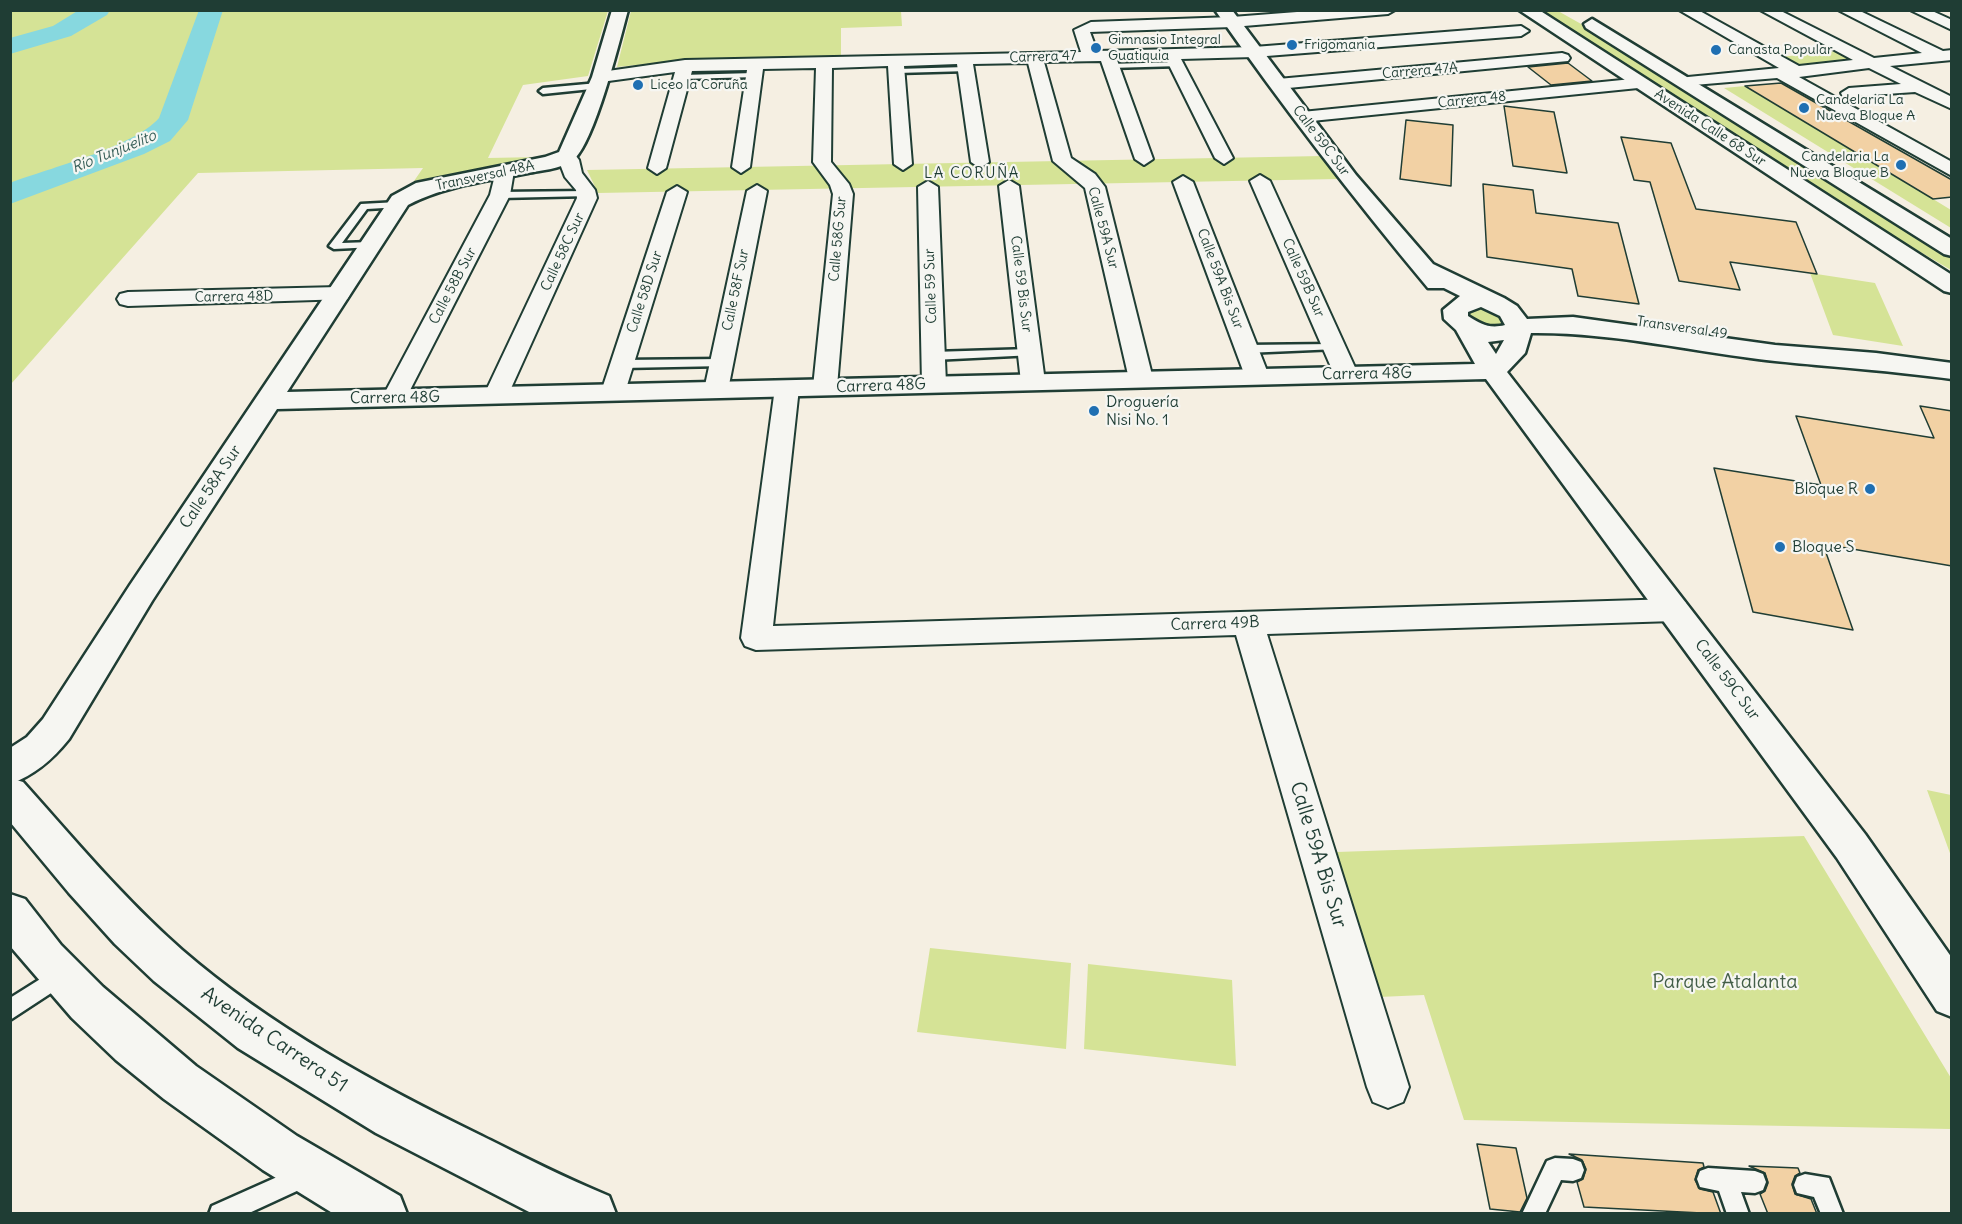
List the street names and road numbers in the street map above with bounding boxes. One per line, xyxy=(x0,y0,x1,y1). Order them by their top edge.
street label: Carrera 47 xyxy=(1009,47,1077,67)
street label: Carrera 47A xyxy=(1381,59,1459,83)
street label: Avenida Calle 68 Sur xyxy=(1651,86,1769,170)
street label: Carrera 48 xyxy=(1437,88,1507,112)
street label: Calle 59C Sur xyxy=(1289,102,1353,180)
street label: Transversal 48A xyxy=(434,157,536,195)
street label: Calle 59A Sur xyxy=(1084,185,1122,271)
street label: Calle 58G Sur xyxy=(826,196,850,282)
street label: Calle 58C Sur xyxy=(538,210,588,294)
street label: Calle 59A Bis Sur xyxy=(1193,226,1247,332)
street label: Calle 59 Bis Sur xyxy=(1007,235,1035,333)
street label: Calle 59B Sur xyxy=(1278,236,1328,320)
street label: Calle 58B Sur xyxy=(426,245,480,327)
street label: Calle 58F Sur xyxy=(719,248,753,332)
street label: Calle 59 Sur xyxy=(921,248,941,324)
street label: Calle 58D Sur xyxy=(624,249,666,335)
street label: Carrera 48D xyxy=(195,288,273,306)
street label: Transversal 49 xyxy=(1636,313,1728,343)
street label: Carrera 48G xyxy=(1322,364,1412,384)
street label: Carrera 48G xyxy=(836,375,926,397)
street label: Carrera 48G xyxy=(350,388,440,408)
street label: Calle 58A Sur xyxy=(176,442,246,532)
street label: Carrera 49B xyxy=(1170,613,1260,635)
street label: Calle 59C Sur xyxy=(1690,636,1764,724)
street label: Calle 59A Bis Sur xyxy=(1284,779,1352,931)
street label: Avenida Carrera 51 xyxy=(196,982,352,1098)

